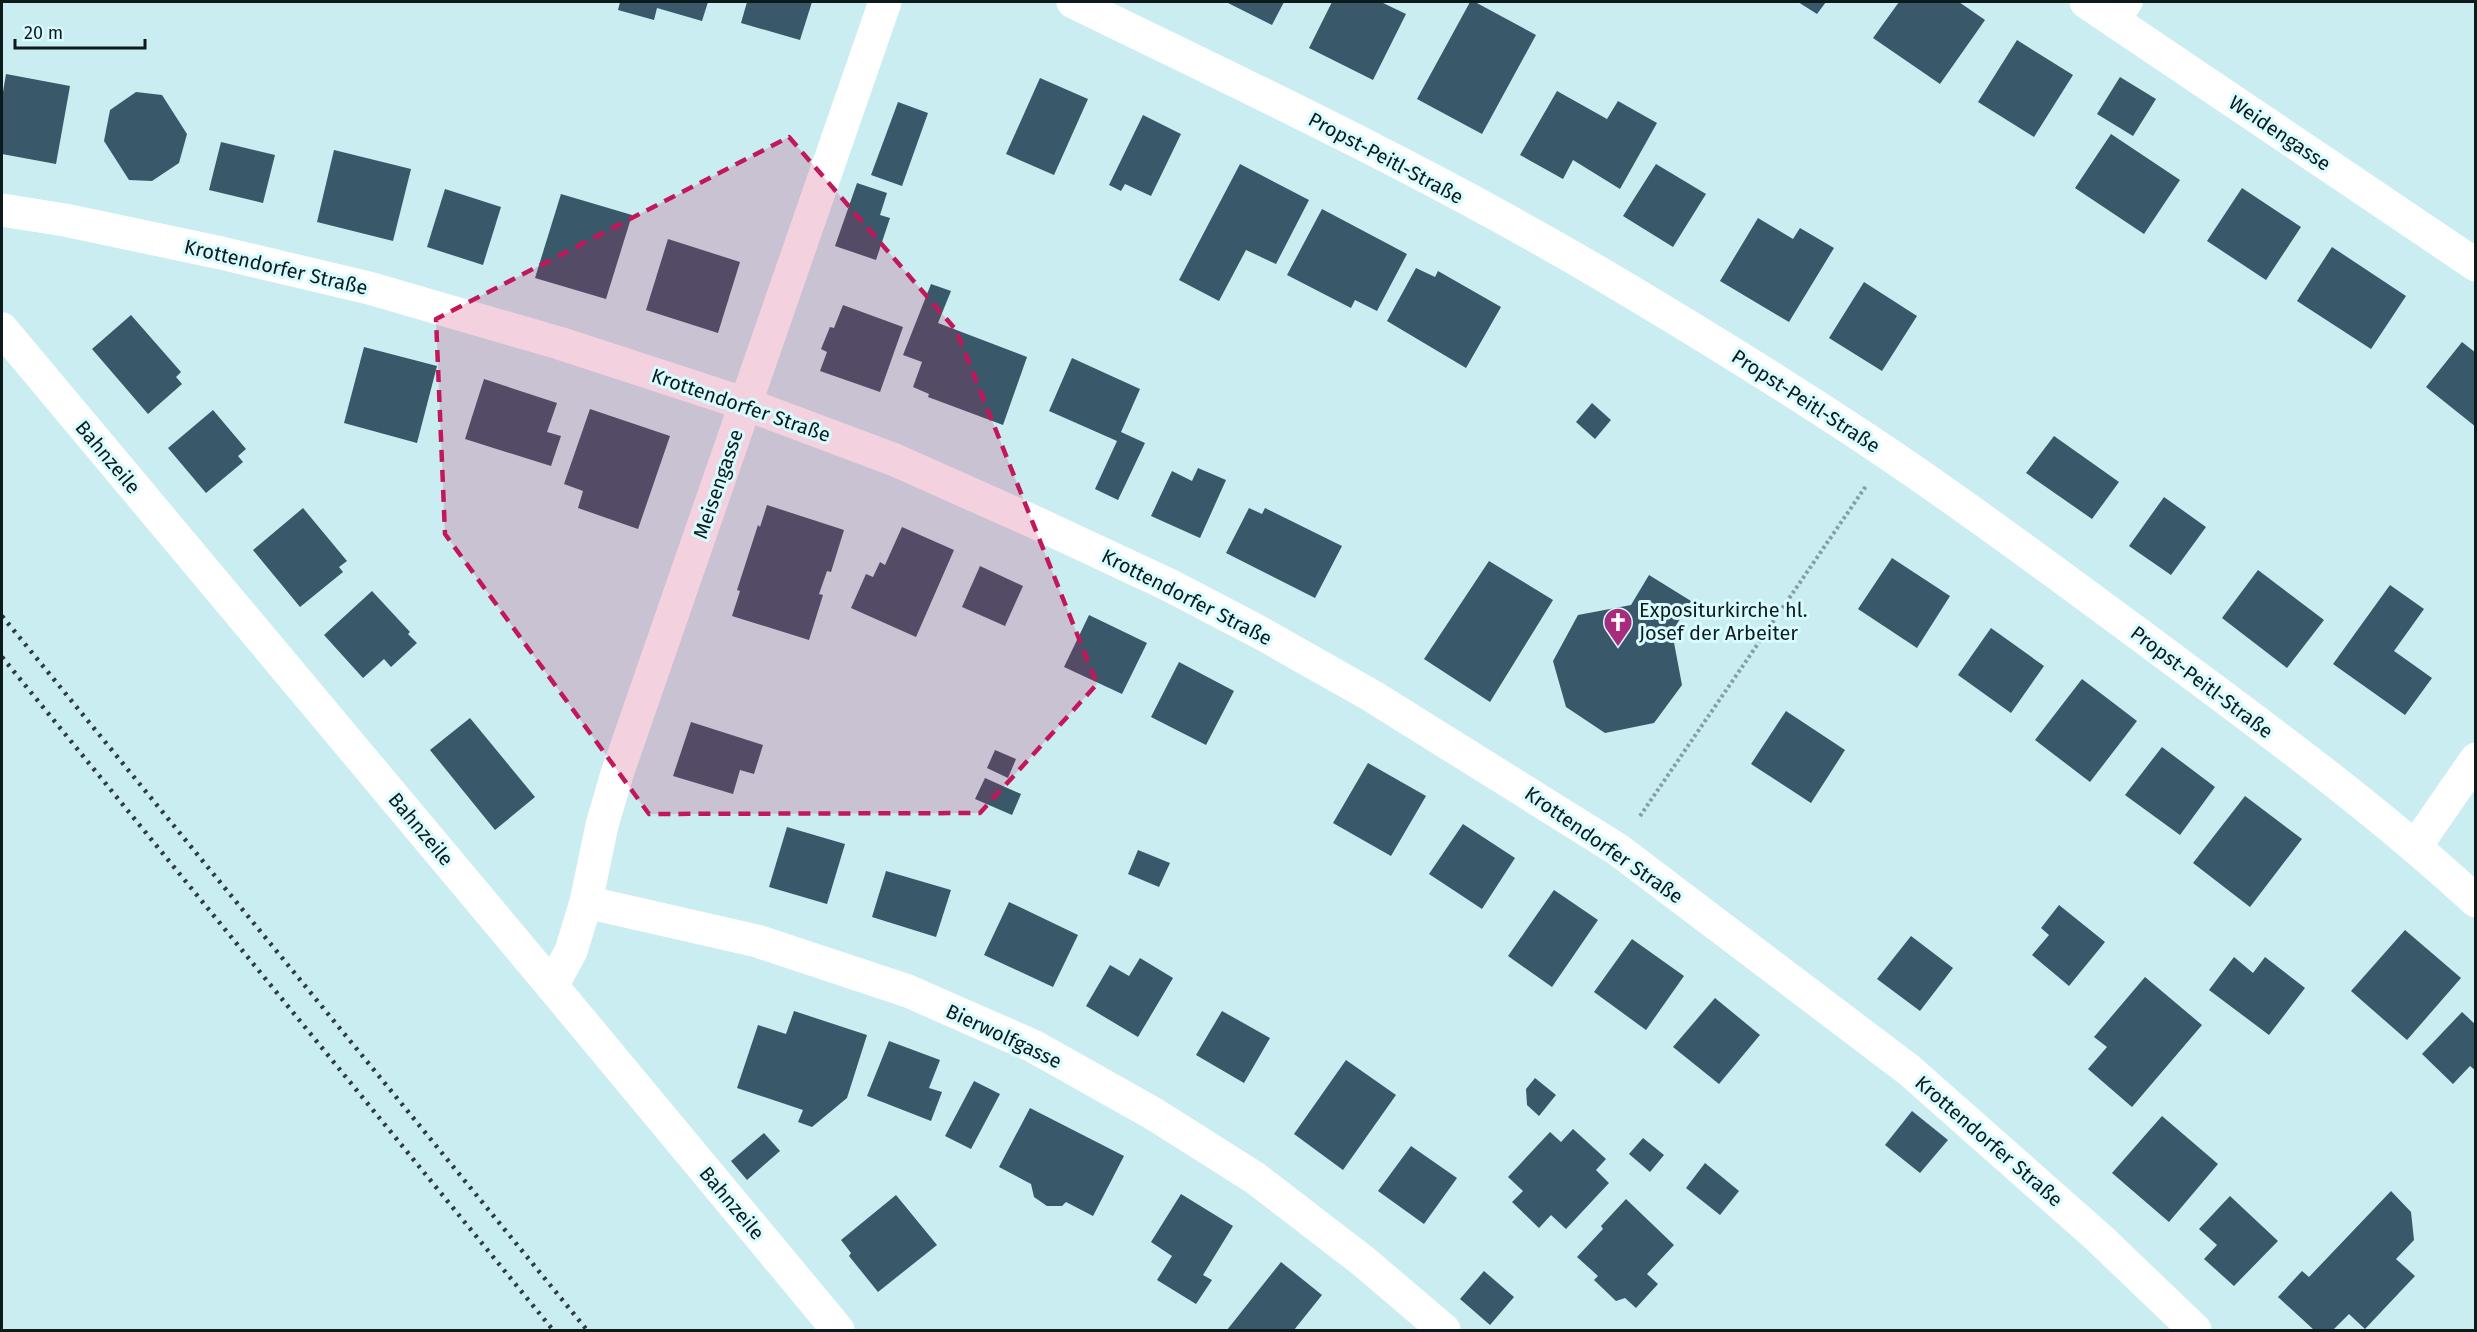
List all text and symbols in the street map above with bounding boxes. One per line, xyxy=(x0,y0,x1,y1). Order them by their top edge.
scale bar xyxy=(15,12,146,50)
text: 20 m xyxy=(24,22,63,44)
street label: Weidengasse xyxy=(2225,90,2335,176)
street label: Propst-Peitl-Straße xyxy=(1304,107,1468,209)
street label: Krottendorfer Straße xyxy=(182,234,370,300)
street label: Propst-Peitl-Straße xyxy=(1727,344,1885,458)
street label: Krottendorfer Straße xyxy=(648,363,834,447)
street label: Bahnzeile xyxy=(70,415,146,499)
street label: Meisengasse xyxy=(688,426,748,542)
street label: Krottendorfer Straße xyxy=(1098,544,1276,650)
place label: Expositurkirche hl. Josef der Arbeiter xyxy=(1639,598,1807,645)
church icon: Expositurkirche hl. Josef der Arbeiter xyxy=(1602,606,1634,648)
street label: Propst-Peitl-Straße xyxy=(2126,621,2278,743)
street label: Krottendorfer Straße xyxy=(1520,781,1688,909)
street label: Bahnzeile xyxy=(383,787,459,871)
street label: Bierwolfgasse xyxy=(942,999,1066,1073)
street label: Krottendorfer Straße xyxy=(1910,1070,2068,1212)
street label: Bahnzeile xyxy=(694,1161,770,1245)

